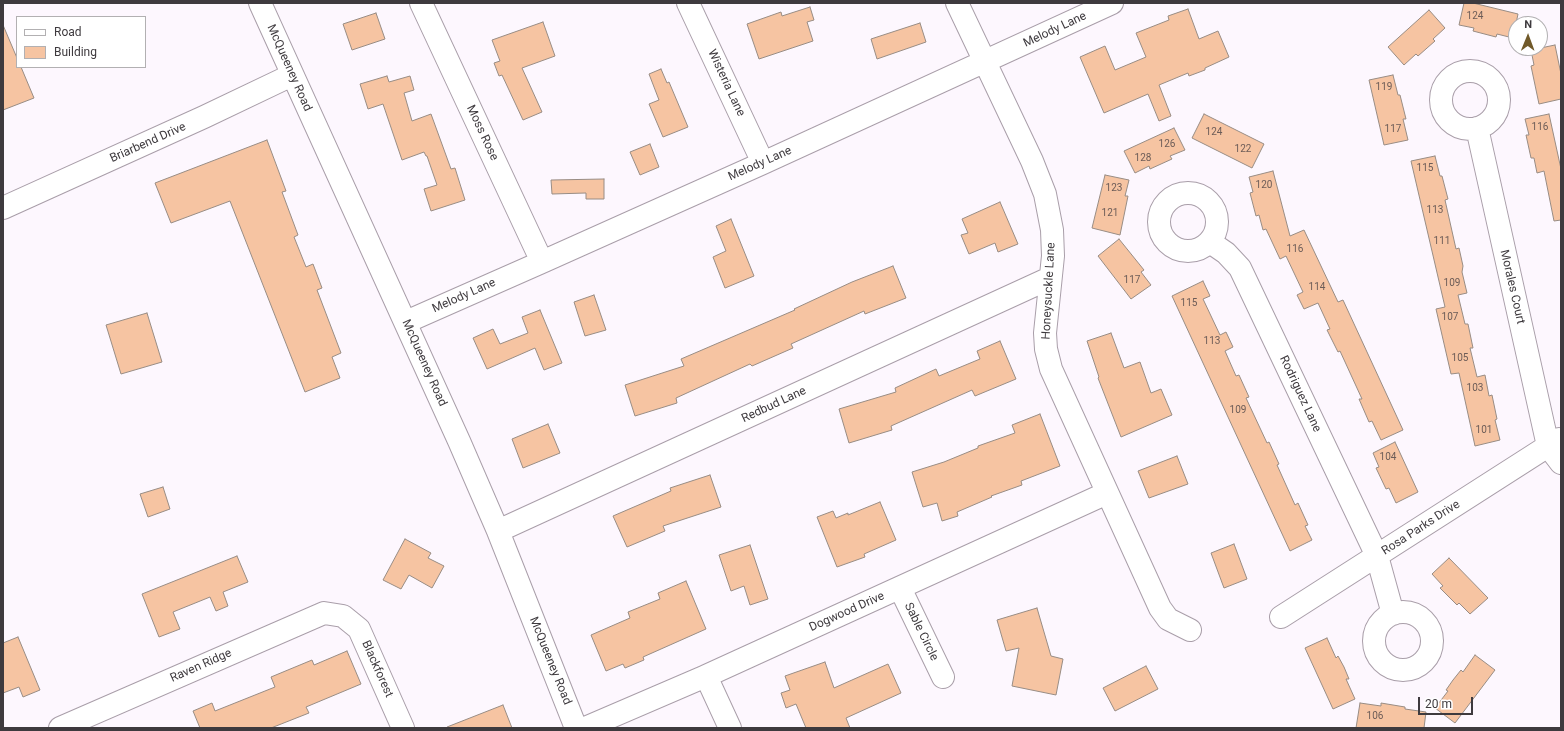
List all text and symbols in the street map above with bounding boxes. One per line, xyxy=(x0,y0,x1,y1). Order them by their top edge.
street label: Melody Lane xyxy=(1021,9,1089,51)
house number: 124 xyxy=(1467,10,1483,22)
legend xyxy=(16,16,146,68)
north arrow xyxy=(1508,16,1548,56)
text: N xyxy=(1524,18,1532,31)
street label: McQueeney Road xyxy=(263,22,315,114)
text: Road xyxy=(54,25,82,39)
text: Building xyxy=(54,45,97,59)
street label: Wisteria Lane xyxy=(704,47,748,119)
house number: 119 xyxy=(1376,81,1392,93)
street label: Moss Rose xyxy=(463,103,501,163)
street label: Briarbend Drive xyxy=(108,120,188,166)
house number: 116 xyxy=(1532,121,1548,133)
house number: 117 xyxy=(1385,123,1401,135)
house number: 124 xyxy=(1206,126,1222,138)
house number: 126 xyxy=(1159,138,1175,150)
house number: 122 xyxy=(1235,143,1251,155)
street label: Melody Lane xyxy=(726,144,794,184)
house number: 128 xyxy=(1135,152,1151,164)
house number: 115 xyxy=(1417,162,1433,174)
house number: 120 xyxy=(1256,179,1272,191)
house number: 123 xyxy=(1106,182,1122,194)
house number: 113 xyxy=(1427,204,1443,216)
house number: 121 xyxy=(1102,207,1118,219)
house number: 111 xyxy=(1434,235,1450,247)
street label: Honeysuckle Lane xyxy=(1039,242,1059,340)
house number: 116 xyxy=(1287,243,1303,255)
street label: Morales Court xyxy=(1496,249,1528,325)
house number: 117 xyxy=(1124,274,1140,286)
street label: Melody Lane xyxy=(430,276,498,316)
house number: 109 xyxy=(1444,277,1460,289)
house number: 114 xyxy=(1309,281,1325,293)
house number: 115 xyxy=(1181,297,1197,309)
house number: 107 xyxy=(1442,311,1458,323)
street label: McQueeney Road xyxy=(398,317,450,409)
house number: 113 xyxy=(1204,335,1220,347)
house number: 105 xyxy=(1452,352,1468,364)
street label: Rodriguez Lane xyxy=(1276,354,1324,434)
house number: 103 xyxy=(1467,382,1483,394)
street label: Redbud Lane xyxy=(739,384,809,426)
house number: 109 xyxy=(1230,404,1246,416)
house number: 101 xyxy=(1476,424,1492,436)
house number: 104 xyxy=(1380,451,1396,463)
street label: Rosa Parks Drive xyxy=(1379,497,1463,559)
street label: Dogwood Drive xyxy=(807,589,887,635)
street label: Sable Circle xyxy=(901,601,941,663)
street label: McQueeney Road xyxy=(526,615,574,707)
street label: Blackforest xyxy=(358,638,396,700)
street label: Raven Ridge xyxy=(168,646,234,686)
scale bar xyxy=(1420,689,1475,715)
text: 20 m xyxy=(1425,697,1452,711)
house number: 106 xyxy=(1367,710,1383,722)

